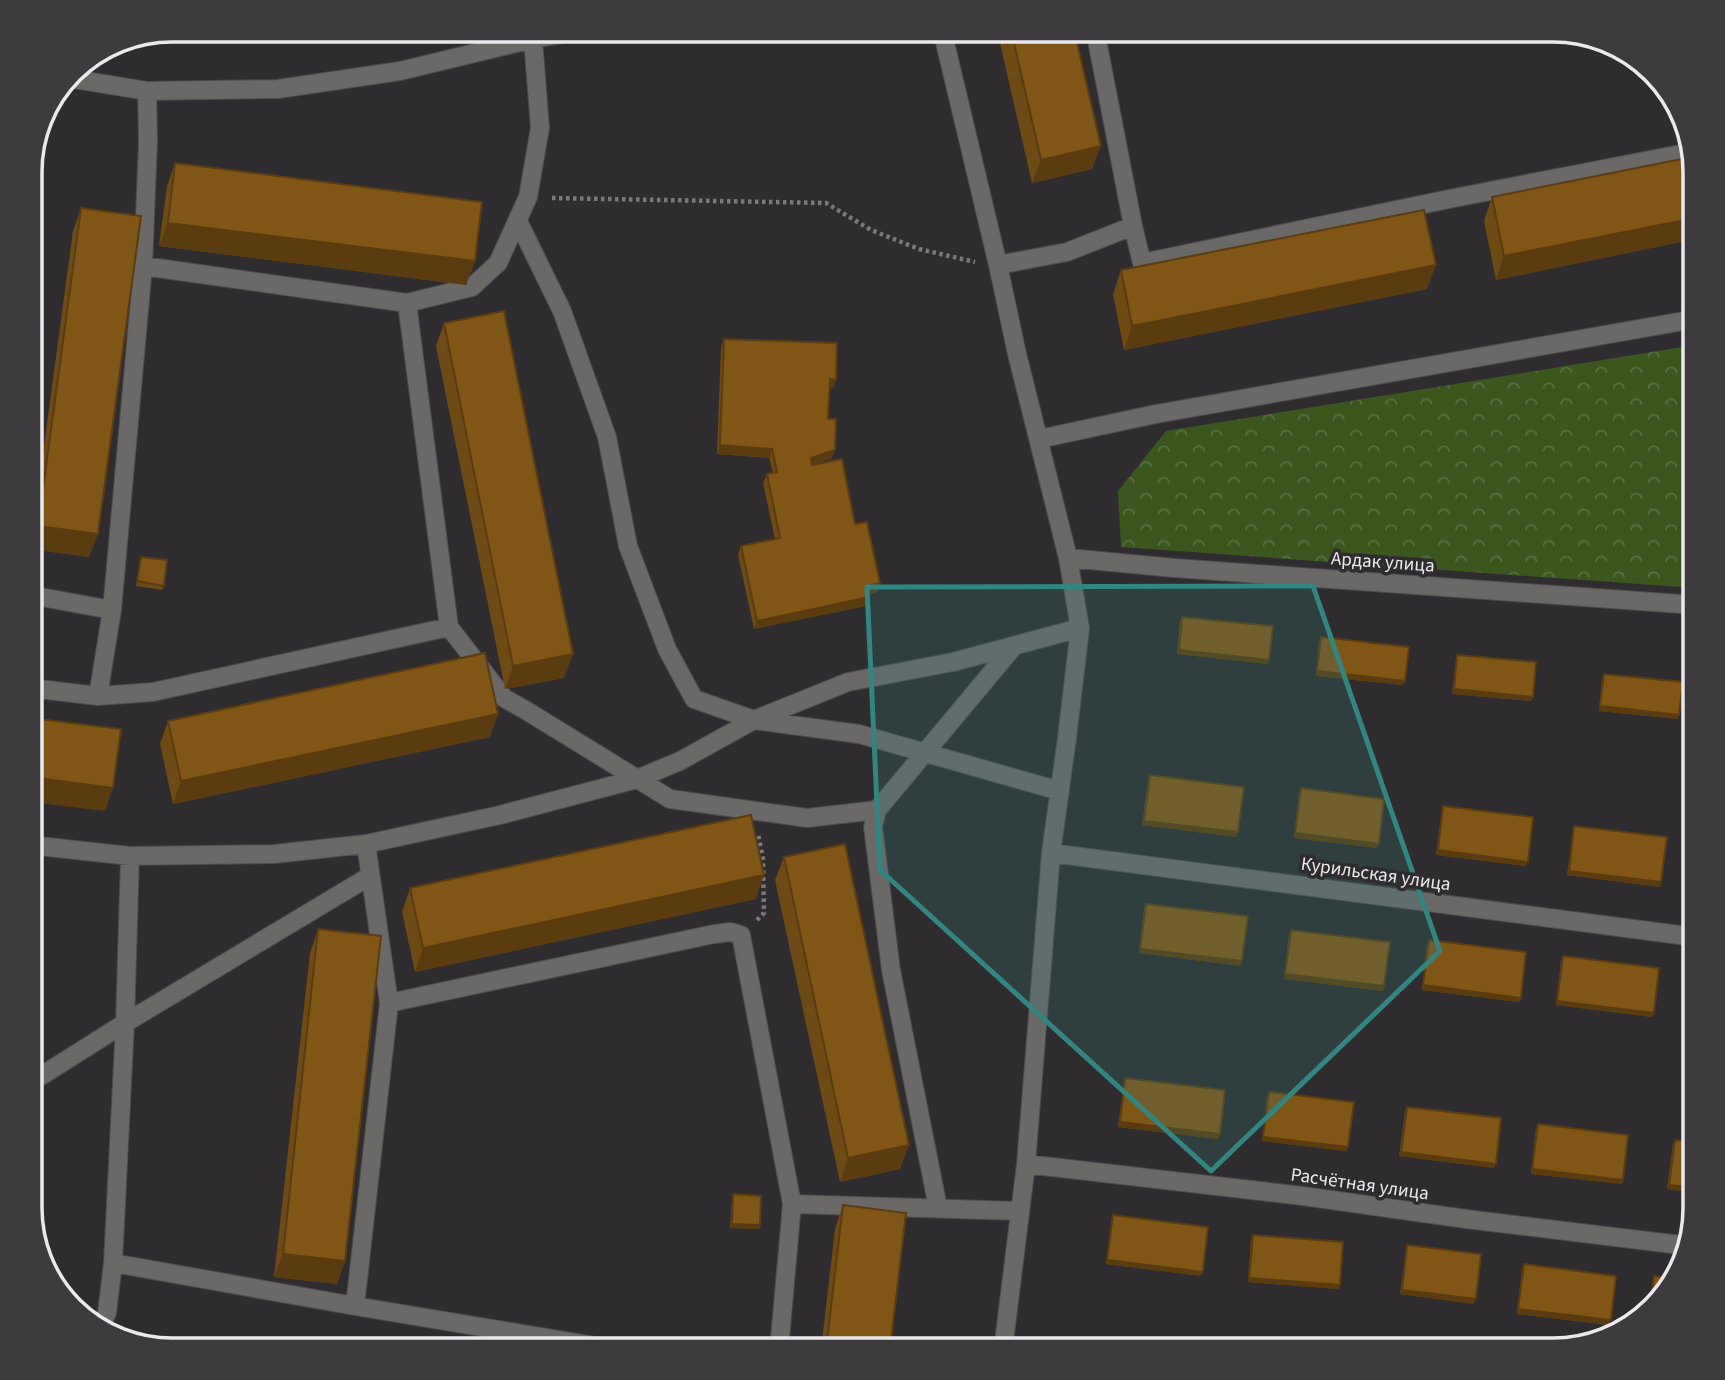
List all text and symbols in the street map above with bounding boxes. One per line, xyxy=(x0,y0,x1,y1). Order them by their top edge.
street label: Ардак улица xyxy=(1330,545,1436,580)
street label: Курильская улица xyxy=(1299,851,1452,898)
street label: Расчётная улица xyxy=(1289,1161,1431,1208)

